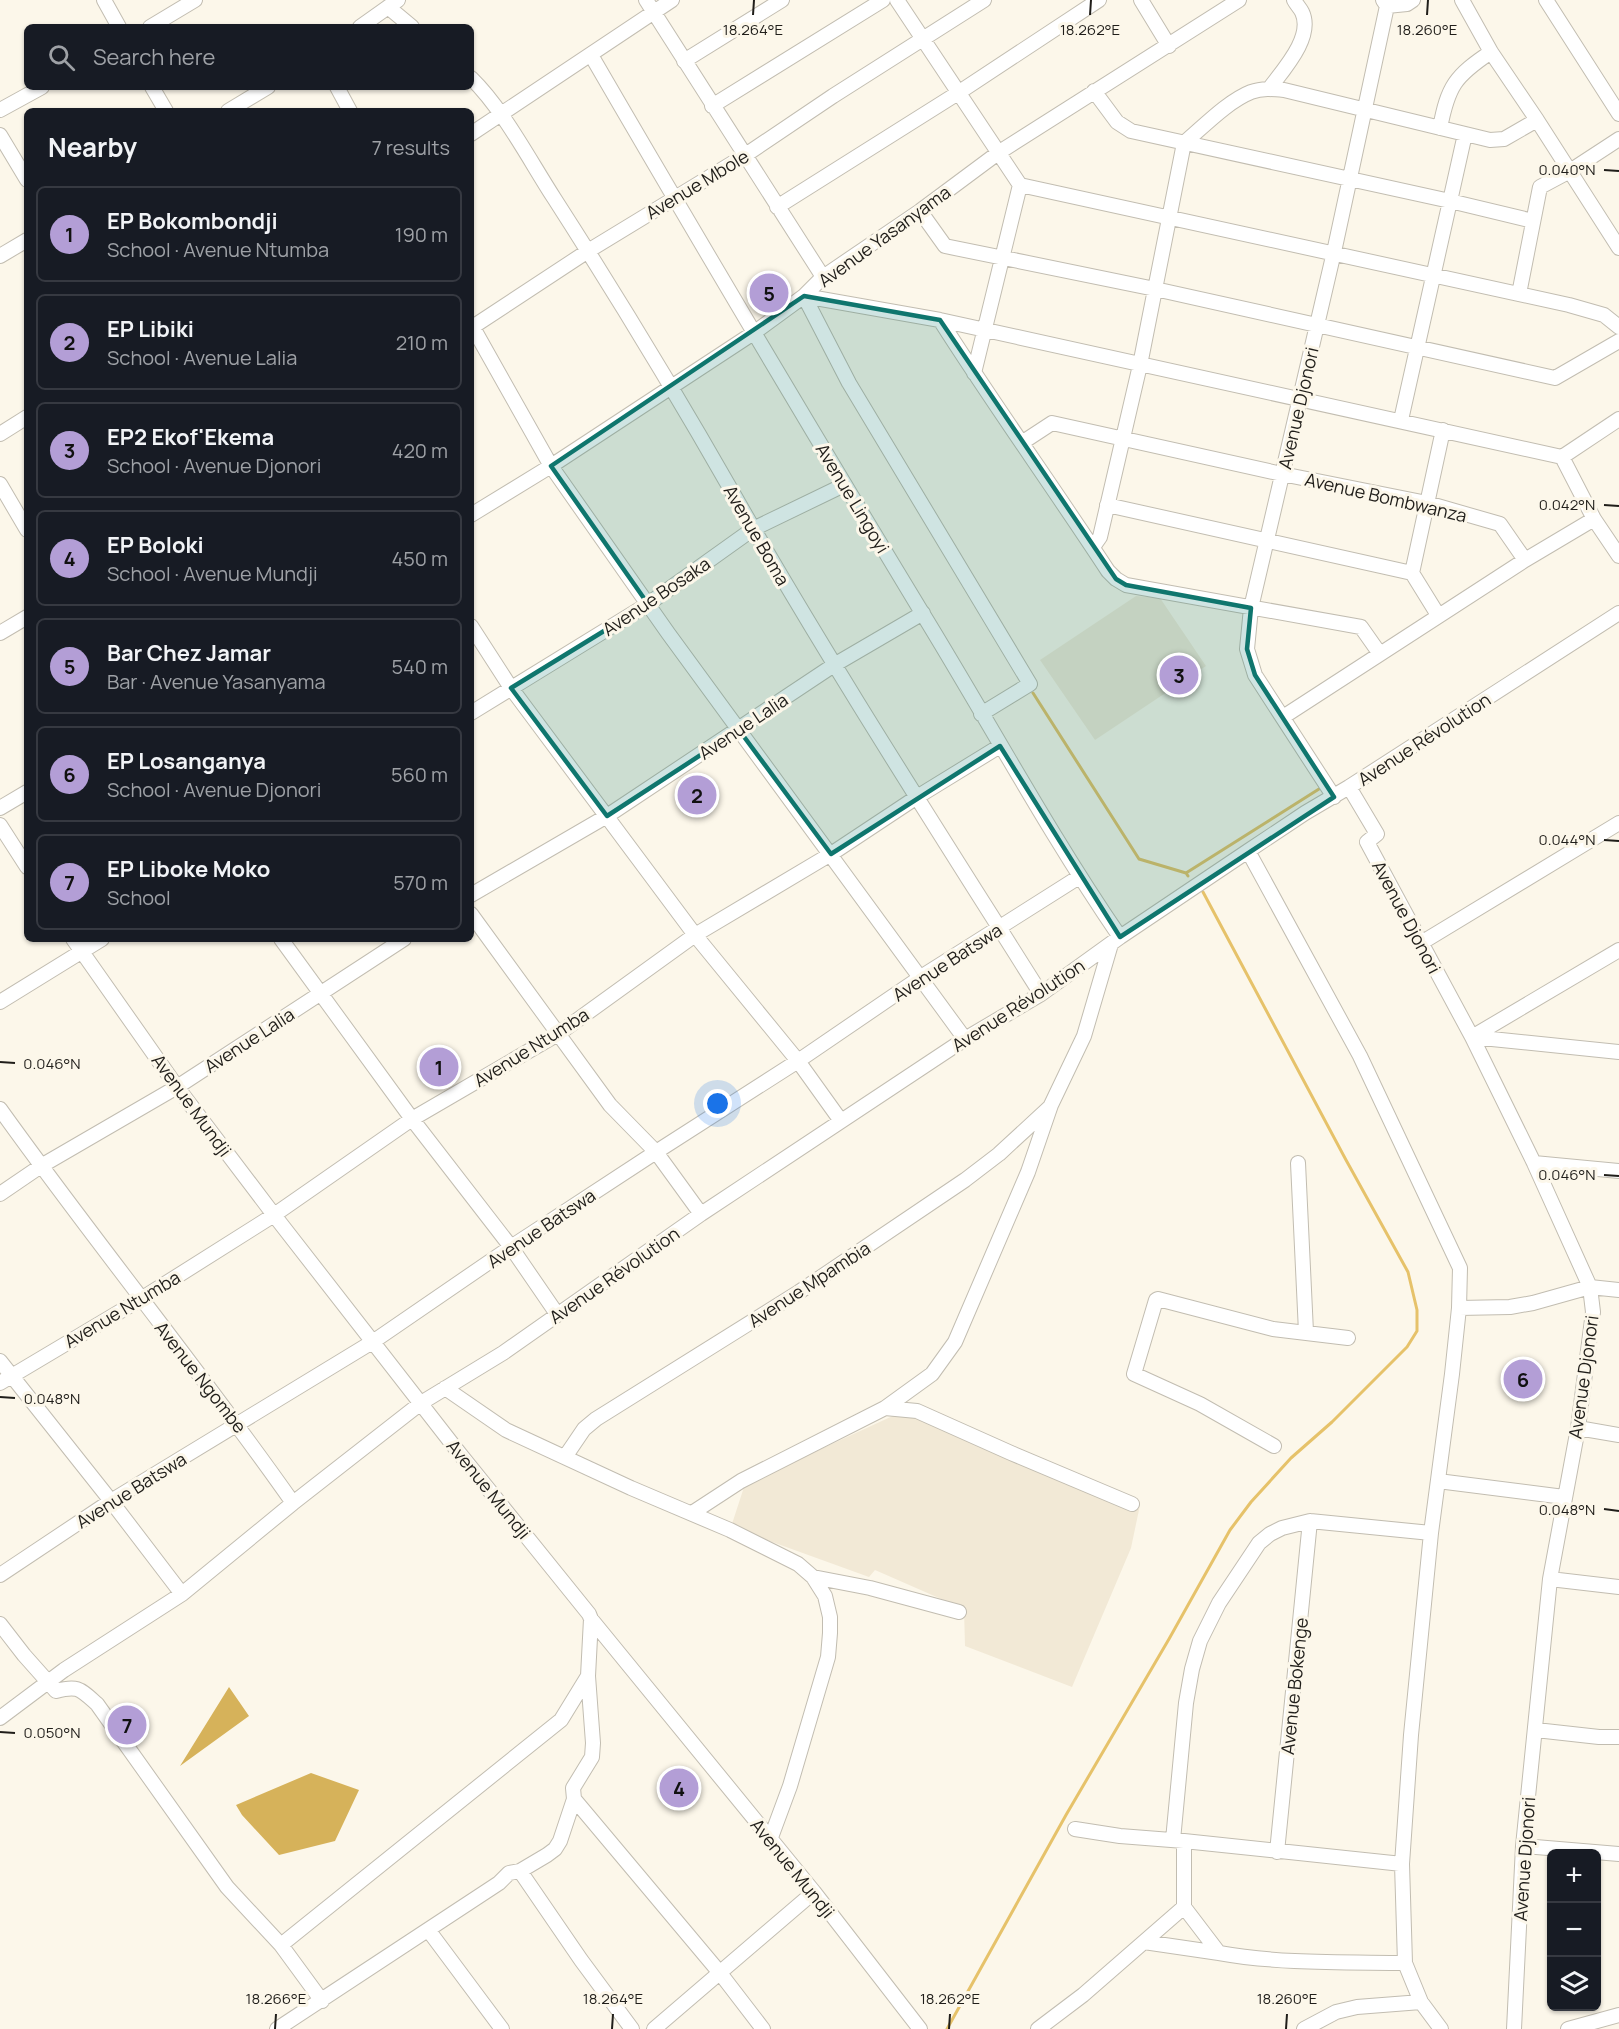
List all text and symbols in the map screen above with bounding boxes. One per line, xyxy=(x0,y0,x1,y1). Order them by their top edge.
text: 18.264°E xyxy=(723,19,783,40)
text: 18.262°E xyxy=(1060,19,1120,40)
text: 18.260°E xyxy=(1397,19,1457,40)
search box xyxy=(24,24,474,90)
icon: search xyxy=(45,41,78,74)
text: Search here xyxy=(93,42,215,72)
text: Nearby xyxy=(48,129,137,165)
text: 7 results xyxy=(372,134,450,161)
street label: Avenue Mbole xyxy=(641,144,753,224)
text: 0.040°N xyxy=(1538,159,1596,180)
street label: Avenue Yasanyama xyxy=(813,180,955,292)
text: EP Bokombondji xyxy=(107,206,278,236)
text: 1 xyxy=(65,221,74,248)
text: 190 m xyxy=(395,221,448,248)
text: School · Avenue Ntumba xyxy=(107,236,329,263)
pin: 5 xyxy=(750,270,788,316)
text: EP Libiki xyxy=(107,314,194,344)
text: 2 xyxy=(64,329,75,356)
text: 210 m xyxy=(396,329,448,356)
text: School · Avenue Lalia xyxy=(107,344,297,371)
street label: Avenue Djonori xyxy=(1272,345,1324,471)
text: EP2 Ekof'Ekema xyxy=(107,422,274,452)
text: 3 xyxy=(64,437,75,464)
text: 420 m xyxy=(392,437,448,464)
street label: Avenue Lingoyi xyxy=(811,439,895,557)
text: School · Avenue Djonori xyxy=(107,452,321,479)
street label: Avenue Bombwanza xyxy=(1303,467,1469,527)
street label: Avenue Boma xyxy=(719,480,795,590)
text: 0.042°N xyxy=(1539,494,1595,515)
text: EP Boloki xyxy=(107,530,204,560)
text: 4 xyxy=(63,545,76,572)
text: 450 m xyxy=(392,545,448,572)
street label: Avenue Bosaka xyxy=(597,551,715,641)
text: School · Avenue Mundji xyxy=(107,560,318,587)
text: Bar Chez Jamar xyxy=(107,638,271,668)
pin: 3 xyxy=(1160,652,1198,698)
text: 5 xyxy=(64,653,75,680)
text: 540 m xyxy=(392,653,448,680)
text: Bar · Avenue Yasanyama xyxy=(107,668,326,695)
street label: Avenue Lalia xyxy=(694,687,792,765)
street label: Avenue Révolution xyxy=(1353,687,1495,791)
text: EP Losanganya xyxy=(107,746,266,776)
text: 6 xyxy=(63,761,76,788)
text: 560 m xyxy=(391,761,448,788)
pin: 2 xyxy=(678,772,716,818)
text: School · Avenue Djonori xyxy=(107,776,321,803)
text: 0.044°N xyxy=(1539,829,1595,850)
text: EP Liboke Moko xyxy=(107,854,270,884)
street label: Avenue Djonori xyxy=(1367,856,1447,978)
text: 7 xyxy=(64,869,75,896)
text: 570 m xyxy=(393,869,448,896)
text: School xyxy=(107,884,171,911)
street label: Avenue Batswa xyxy=(888,918,1006,1006)
street label: Avenue Révolution xyxy=(947,953,1089,1057)
street label: Avenue Lalia xyxy=(199,1002,299,1078)
street label: Avenue Ntumba xyxy=(469,1002,593,1092)
pin: 1 xyxy=(420,1044,458,1090)
street label: Avenue Mundji xyxy=(147,1049,237,1161)
text: 0.046°N xyxy=(23,1053,81,1074)
your location xyxy=(703,1089,732,1118)
text: 0.046°N xyxy=(1538,1164,1596,1185)
street label: Avenue Batswa xyxy=(482,1183,600,1273)
street label: Avenue Révolution xyxy=(544,1221,684,1329)
street label: Avenue Mpambia xyxy=(743,1236,875,1332)
street label: Avenue Ntumba xyxy=(60,1265,184,1353)
street label: Avenue Djonori xyxy=(1562,1314,1604,1440)
street label: Avenue Ngombe xyxy=(150,1316,252,1438)
pin: 6 xyxy=(1504,1356,1543,1402)
text: 0.048°N xyxy=(24,1388,80,1409)
street label: Avenue Mundji xyxy=(442,1434,536,1544)
street label: Avenue Batswa xyxy=(71,1446,191,1534)
text: 0.048°N xyxy=(1539,1499,1595,1520)
street label: Avenue Bokenge xyxy=(1275,1616,1313,1756)
pin: 7 xyxy=(108,1702,146,1748)
text: 0.050°N xyxy=(24,1722,80,1743)
pin: 4 xyxy=(660,1766,698,1810)
street label: Avenue Djonori xyxy=(1508,1796,1540,1922)
street label: Avenue Mundji xyxy=(746,1813,840,1923)
map controls xyxy=(1547,1849,1601,2011)
button: + xyxy=(1547,1849,1601,1903)
button: − xyxy=(1547,1903,1601,1957)
button: layers xyxy=(1547,1957,1601,2011)
text: 18.266°E xyxy=(246,1988,306,2009)
text: 18.264°E xyxy=(583,1988,643,2009)
text: 18.262°E xyxy=(920,1988,980,2009)
text: 18.260°E xyxy=(1257,1988,1317,2009)

